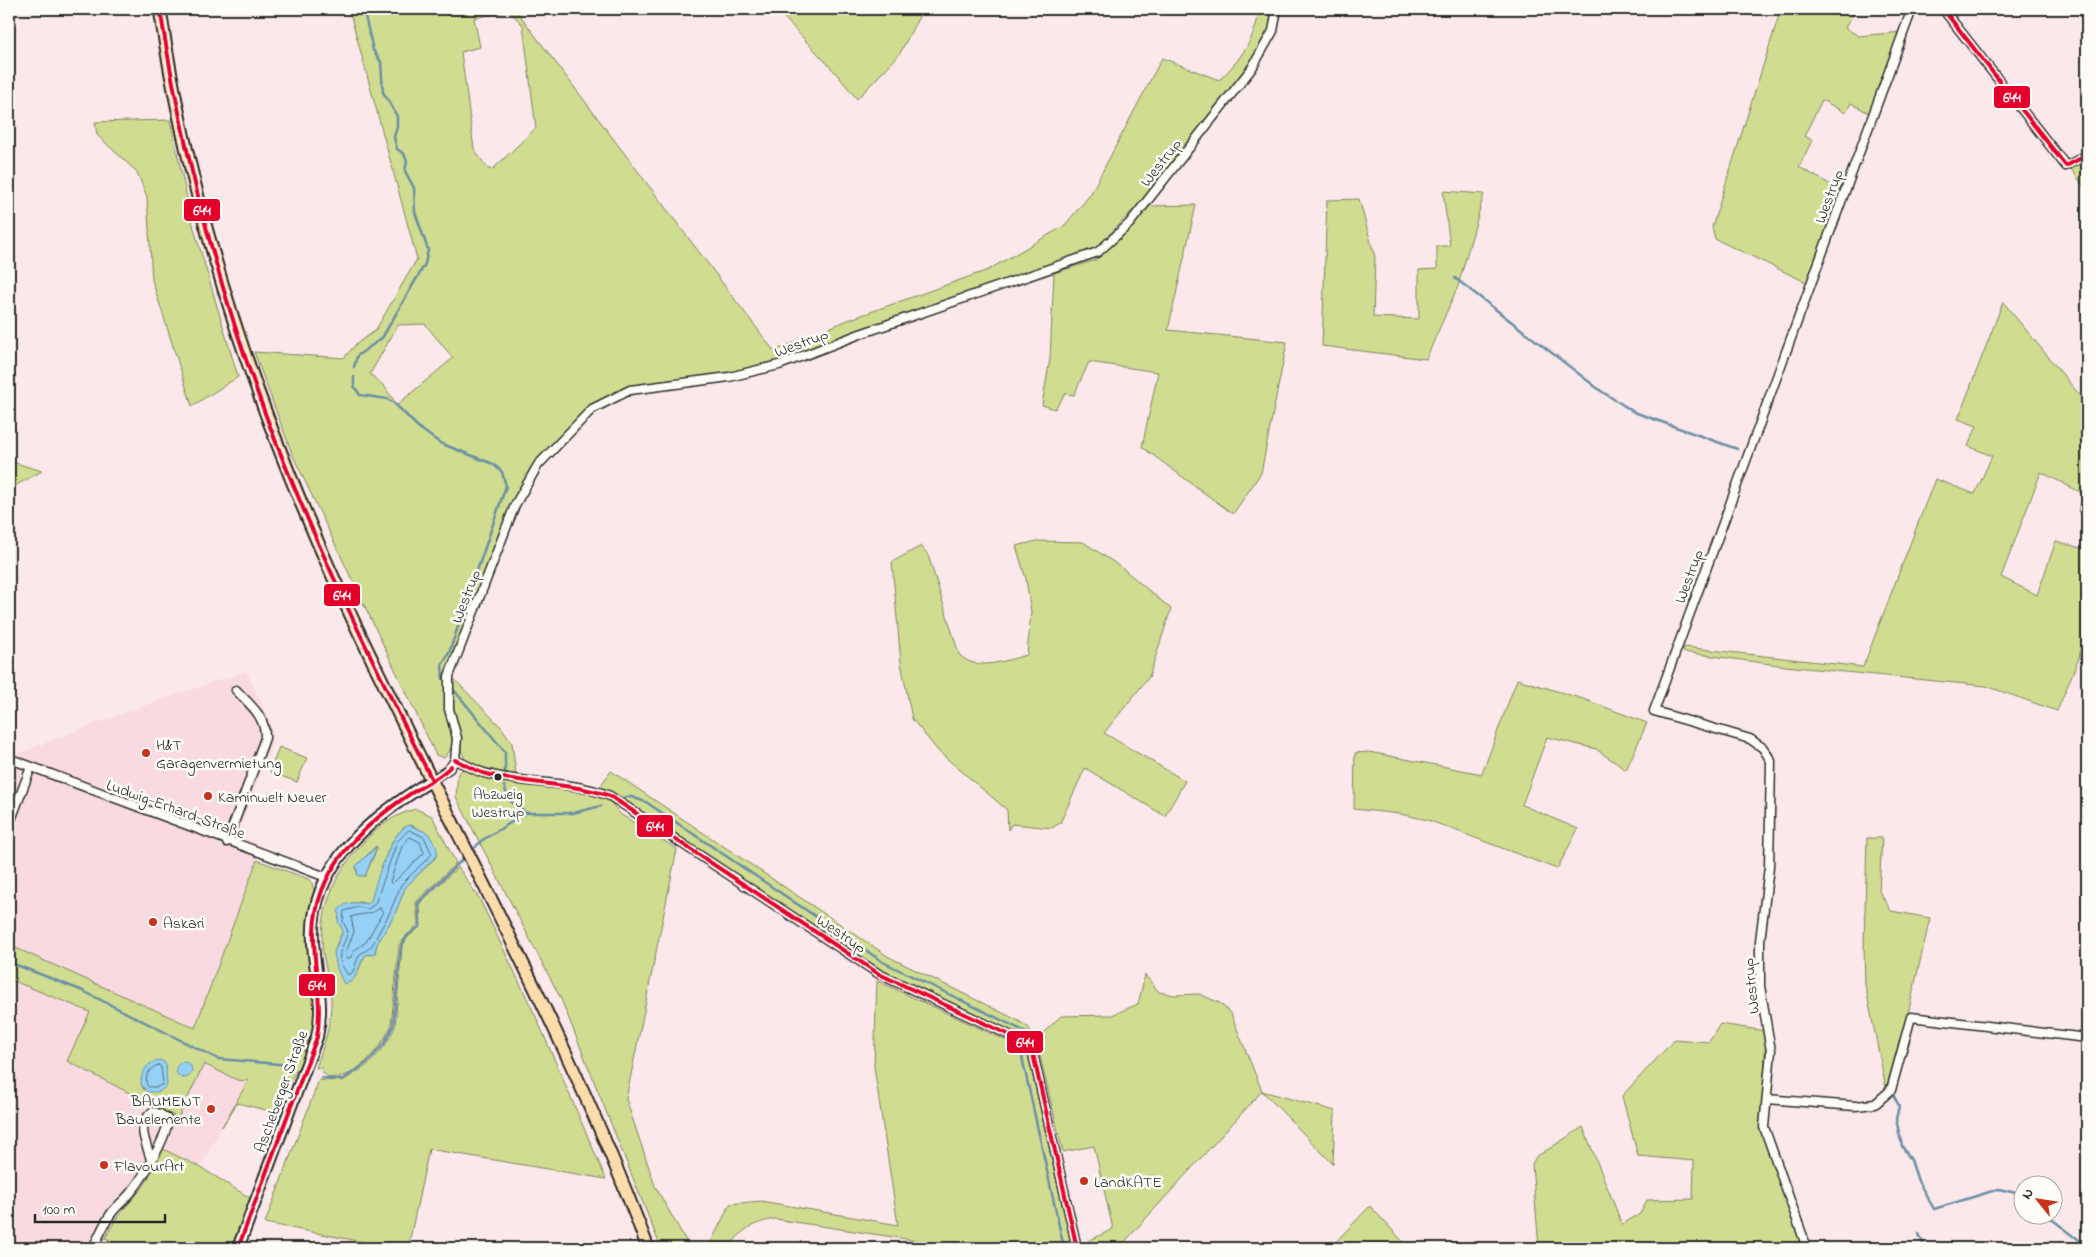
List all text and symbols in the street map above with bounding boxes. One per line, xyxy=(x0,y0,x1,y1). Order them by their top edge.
line badge: 644 xyxy=(1993,85,2031,109)
text: 644 xyxy=(2002,88,2021,109)
street label: Westrup xyxy=(1135,134,1188,193)
street label: Westrup xyxy=(1809,166,1851,227)
line badge: 644 xyxy=(183,198,221,222)
text: 644 xyxy=(192,201,211,222)
street label: Westrup xyxy=(771,323,832,365)
street label: Westrup xyxy=(1669,546,1711,607)
street label: Westrup xyxy=(446,566,488,627)
line badge: 644 xyxy=(323,583,361,607)
text: 644 xyxy=(332,586,351,607)
place label: H&T Garagenvermietung xyxy=(156,734,281,776)
marker: H&T Garagenvermietung xyxy=(140,747,152,759)
marker: Abzweig Westrup xyxy=(493,772,503,782)
street label: Ludwig-Erhard-Straße xyxy=(103,774,249,846)
place label: Abzweig Westrup xyxy=(472,784,524,824)
place label: Kaminwelt Neuer xyxy=(218,786,327,810)
marker: Kaminwelt Neuer xyxy=(202,790,214,802)
line badge: 644 xyxy=(636,814,674,838)
text: 644 xyxy=(645,817,664,838)
street label: Westrup xyxy=(811,909,871,960)
place label: Askari xyxy=(163,912,205,936)
marker: Askari xyxy=(147,916,159,928)
street label: Westrup xyxy=(1737,956,1767,1015)
line badge: 644 xyxy=(298,973,336,997)
text: 644 xyxy=(307,976,326,997)
street label: Ascheberger Straße xyxy=(249,1026,315,1156)
line badge: 644 xyxy=(1006,1030,1044,1054)
text: 644 xyxy=(1015,1033,1034,1054)
place label: BAUMENT Bauelemente xyxy=(114,1090,202,1132)
marker: BAUMENT Bauelemente xyxy=(205,1103,217,1115)
place label: FlavourArt xyxy=(113,1155,185,1179)
marker: FlavourArt xyxy=(98,1159,110,1171)
place label: LandKATE xyxy=(1094,1171,1162,1195)
north arrow xyxy=(2014,1174,2064,1224)
marker: LandKATE xyxy=(1078,1175,1090,1187)
text: N xyxy=(2017,1185,2039,1204)
scale bar xyxy=(35,1192,165,1224)
text: 100 m xyxy=(42,1199,75,1221)

